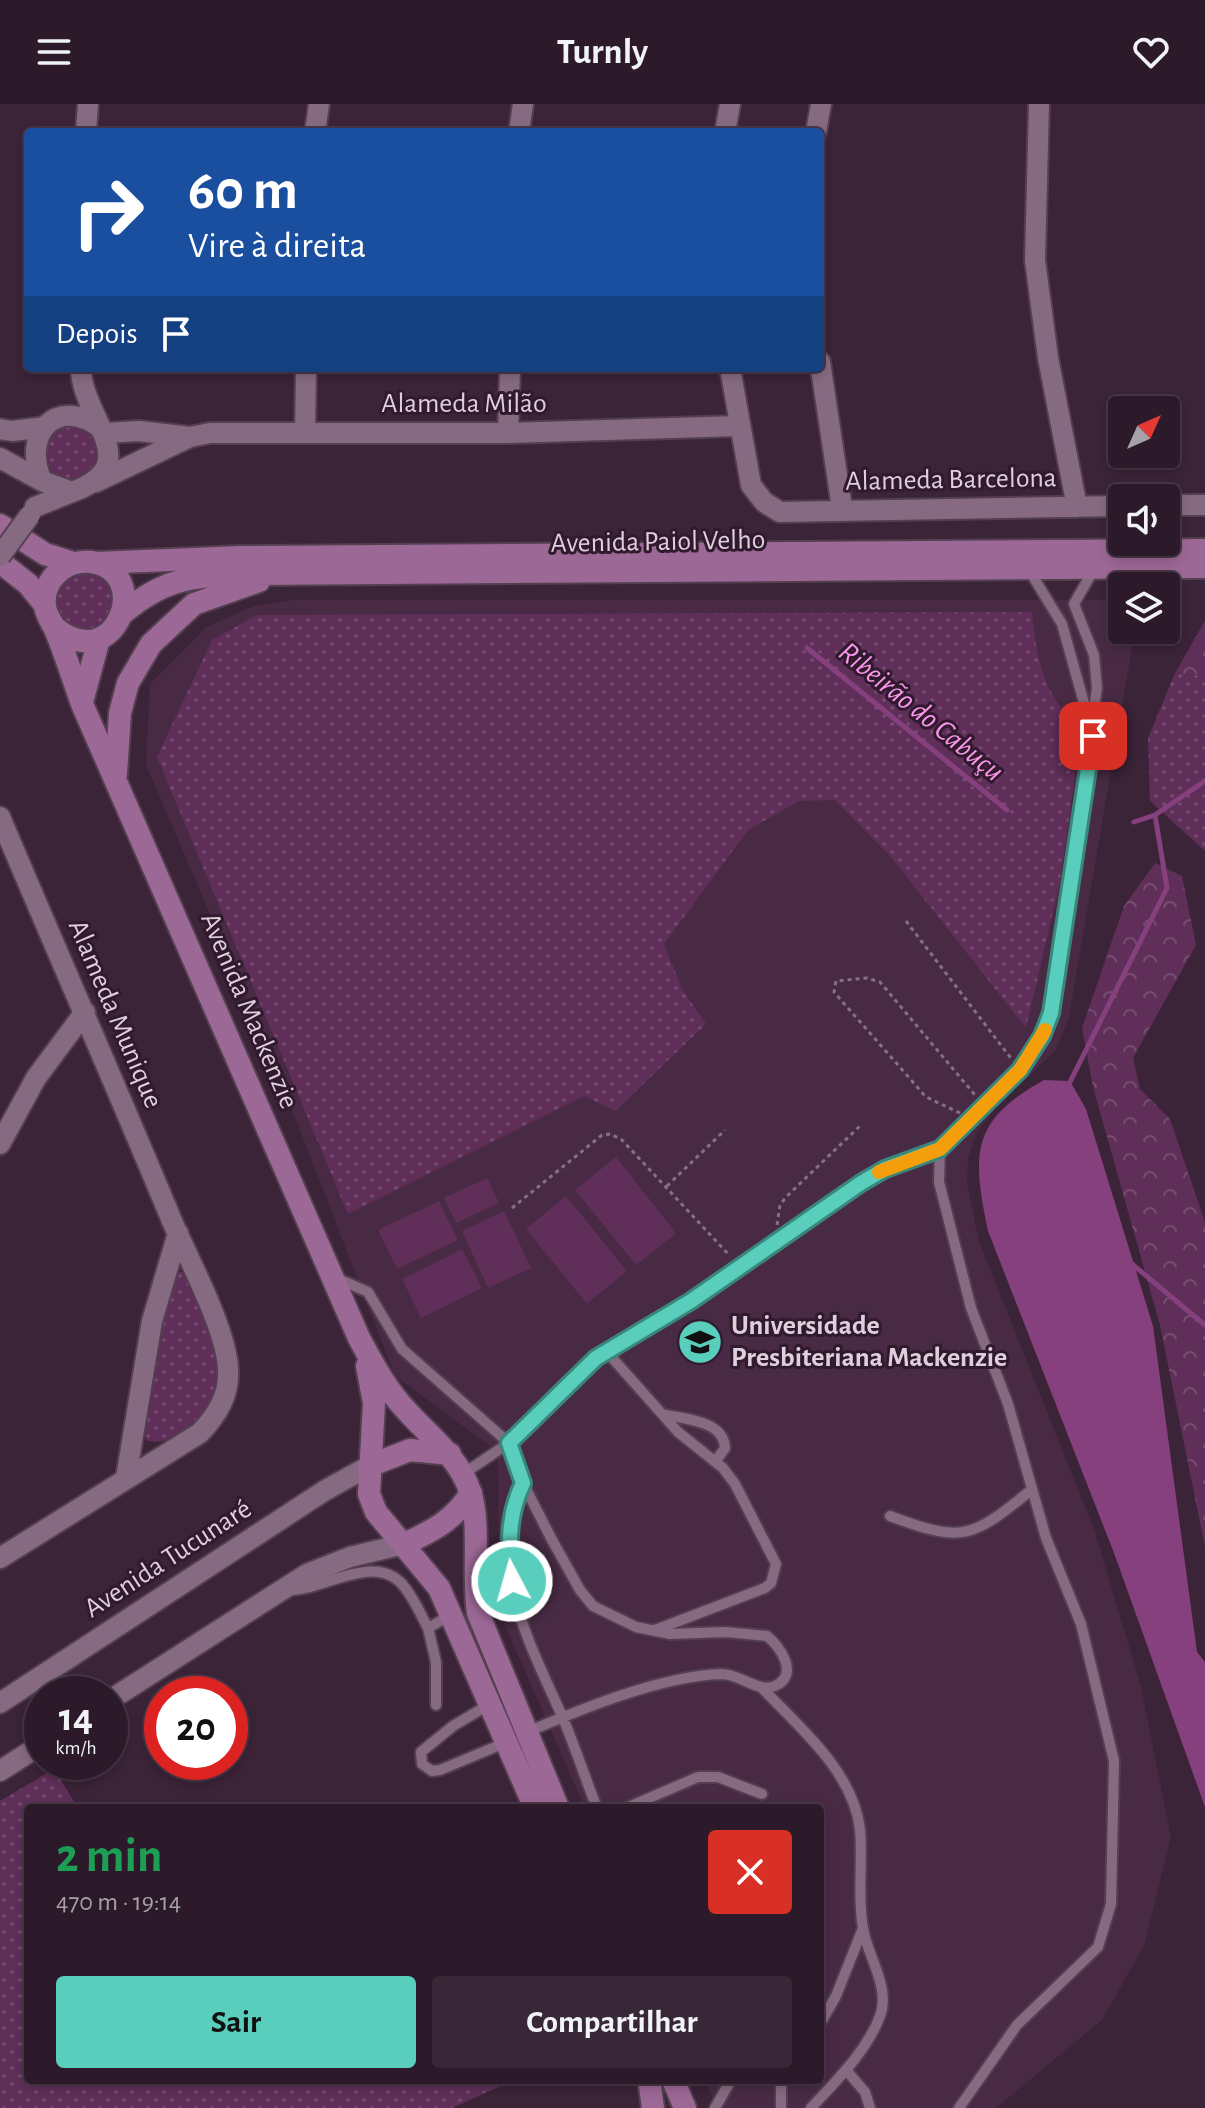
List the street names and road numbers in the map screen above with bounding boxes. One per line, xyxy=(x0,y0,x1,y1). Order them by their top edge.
street label: Alameda Milão xyxy=(381,390,547,418)
street label: Alameda Barcelona xyxy=(845,464,1057,496)
street label: Avenida Paiol Velho xyxy=(550,526,766,558)
street label: Avenida Mackenzie xyxy=(195,909,303,1113)
street label: Alameda Munique xyxy=(63,916,167,1112)
street label: Avenida Tucunaré xyxy=(79,1495,257,1623)

